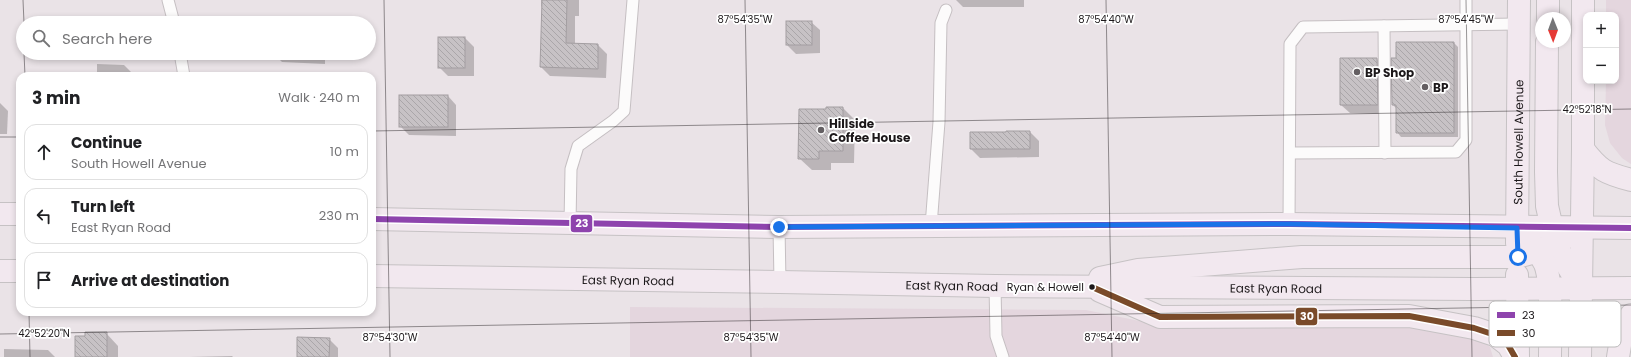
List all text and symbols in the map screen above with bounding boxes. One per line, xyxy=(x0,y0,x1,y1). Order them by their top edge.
text: 87°54'35"W xyxy=(718,12,773,27)
text: 87°54'40"W xyxy=(1078,12,1134,27)
text: 87°54'45"W xyxy=(1438,12,1494,27)
north arrow xyxy=(1535,12,1571,48)
map controls xyxy=(1583,12,1619,84)
button: + xyxy=(1583,12,1619,48)
search box xyxy=(16,16,376,60)
icon: search xyxy=(30,27,52,49)
text: Search here xyxy=(62,28,152,49)
button: − xyxy=(1583,48,1619,84)
place label: BP Shop xyxy=(1365,64,1414,81)
marker: BP Shop xyxy=(1352,67,1362,77)
place label: BP xyxy=(1433,79,1449,96)
street label: South Howell Avenue xyxy=(1509,79,1527,205)
marker: BP xyxy=(1420,82,1430,92)
text: 3 min xyxy=(32,86,80,110)
text: Walk · 240 m xyxy=(278,88,360,107)
text: 42°52'18"N xyxy=(1562,102,1612,117)
place label: Hillside Coffee House xyxy=(829,115,911,146)
marker: Hillside Coffee House xyxy=(816,125,826,135)
text: Continue xyxy=(71,132,142,153)
icon: ahead xyxy=(33,141,55,163)
text: 10 m xyxy=(330,142,359,161)
text: South Howell Avenue xyxy=(71,154,207,173)
text: Turn left xyxy=(71,196,135,217)
icon: left xyxy=(33,205,55,227)
text: 230 m xyxy=(319,206,359,225)
line badge: 23 xyxy=(570,214,593,233)
text: 23 xyxy=(576,215,589,231)
text: East Ryan Road xyxy=(71,218,171,237)
route end xyxy=(770,218,788,236)
route start xyxy=(1509,248,1527,266)
icon: arrive xyxy=(33,269,55,291)
text: Arrive at destination xyxy=(71,270,229,291)
street label: East Ryan Road xyxy=(582,271,674,289)
street label: East Ryan Road xyxy=(906,276,998,295)
place label: Ryan & Howell xyxy=(1007,279,1084,295)
street label: East Ryan Road xyxy=(1230,279,1322,297)
marker: Ryan & Howell xyxy=(1087,282,1097,292)
legend xyxy=(1489,301,1621,347)
line badge: 30 xyxy=(1295,307,1318,326)
text: 23 xyxy=(1522,307,1535,323)
text: 30 xyxy=(1300,308,1314,324)
text: 30 xyxy=(1522,325,1535,341)
text: 42°52'20"N xyxy=(18,326,70,341)
text: 87°54'30"W xyxy=(363,330,418,345)
text: 87°54'35"W xyxy=(724,330,779,345)
text: 87°54'40"W xyxy=(1084,330,1140,345)

